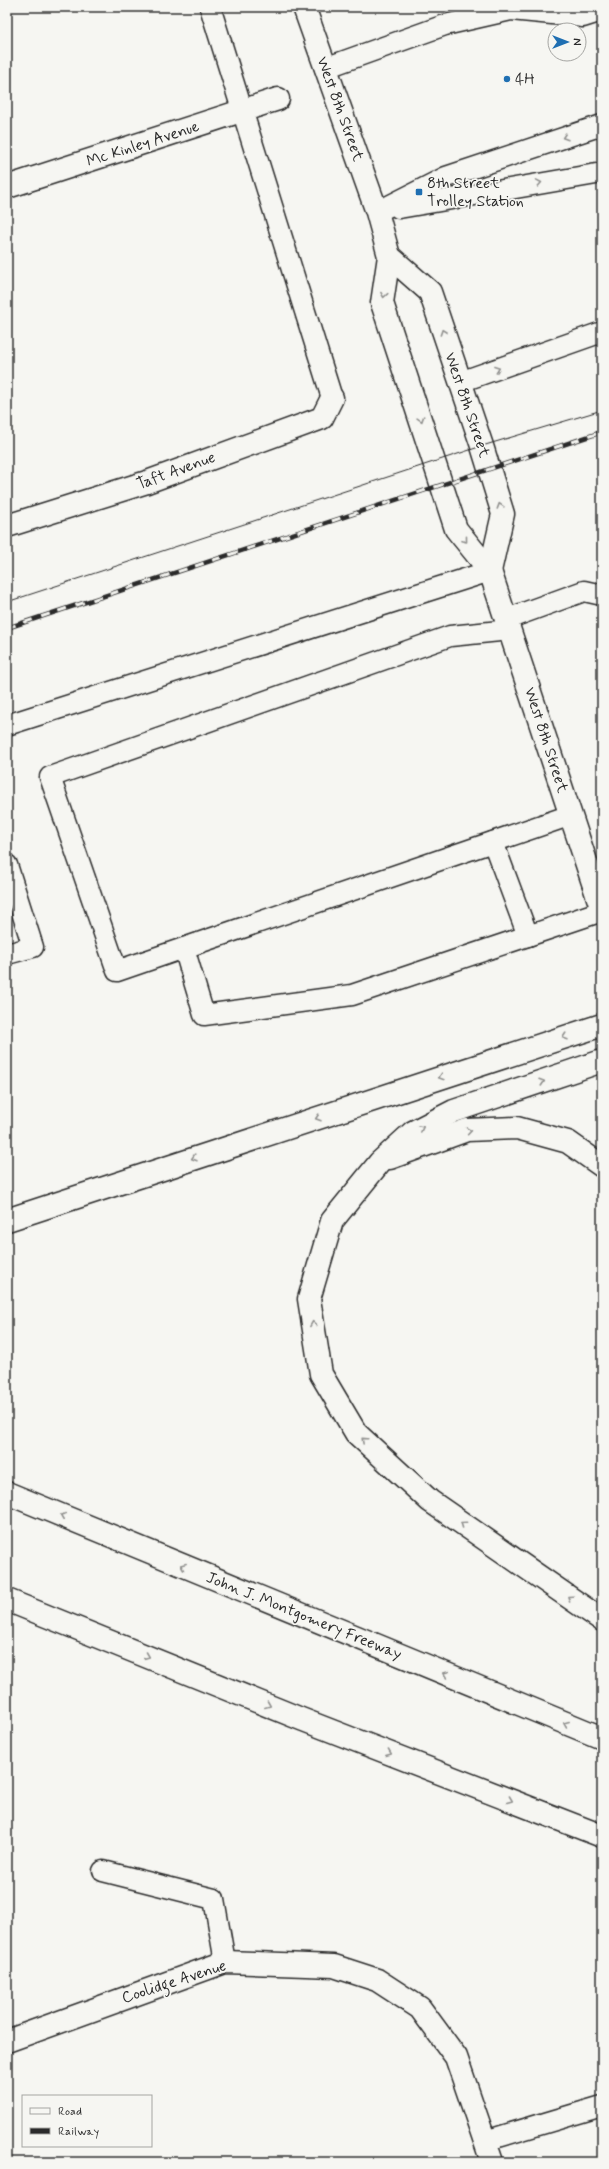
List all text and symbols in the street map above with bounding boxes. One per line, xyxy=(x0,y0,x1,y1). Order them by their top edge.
north arrow xyxy=(547,22,587,62)
text: N xyxy=(569,38,583,46)
street label: West 8th Street xyxy=(311,54,369,165)
place label: 4H xyxy=(515,69,535,90)
marker: 4H xyxy=(502,74,512,84)
street label: Mc Kinley Avenue xyxy=(84,116,203,172)
one-way arrow xyxy=(562,133,569,141)
place label: 8th Street Trolley Station xyxy=(427,173,524,212)
one-way arrow xyxy=(536,179,542,188)
marker: 8th Street Trolley Station xyxy=(414,187,424,197)
one-way arrow xyxy=(380,292,389,298)
one-way arrow xyxy=(439,329,448,336)
street label: West 8th Street xyxy=(439,350,495,461)
one-way arrow xyxy=(493,366,500,374)
one-way arrow xyxy=(416,415,424,422)
street label: Taft Avenue xyxy=(134,447,218,495)
one-way arrow xyxy=(496,502,505,509)
one-way arrow xyxy=(460,535,467,542)
street label: West 8th Street xyxy=(519,685,573,796)
one-way arrow xyxy=(562,1032,569,1041)
one-way arrow xyxy=(438,1073,445,1081)
one-way arrow xyxy=(538,1078,545,1086)
one-way arrow xyxy=(314,1113,321,1122)
one-way arrow xyxy=(416,1125,424,1133)
one-way arrow xyxy=(466,1127,472,1136)
one-way arrow xyxy=(191,1153,198,1162)
one-way arrow xyxy=(309,1321,318,1327)
one-way arrow xyxy=(361,1438,368,1445)
one-way arrow xyxy=(60,1513,68,1521)
one-way arrow xyxy=(460,1521,467,1529)
one-way arrow xyxy=(180,1562,187,1570)
street label: John J. Montgomery Freeway xyxy=(203,1567,405,1665)
one-way arrow xyxy=(567,1595,574,1603)
one-way arrow xyxy=(144,1652,151,1660)
one-way arrow xyxy=(442,1671,450,1679)
one-way arrow xyxy=(263,1700,271,1708)
one-way arrow xyxy=(562,1720,569,1728)
one-way arrow xyxy=(385,1748,392,1756)
one-way arrow xyxy=(506,1795,513,1803)
street label: Coolidge Avenue xyxy=(119,1955,229,2010)
legend xyxy=(22,2095,152,2147)
text: Road xyxy=(58,2104,82,2120)
text: Railway xyxy=(58,2124,100,2140)

